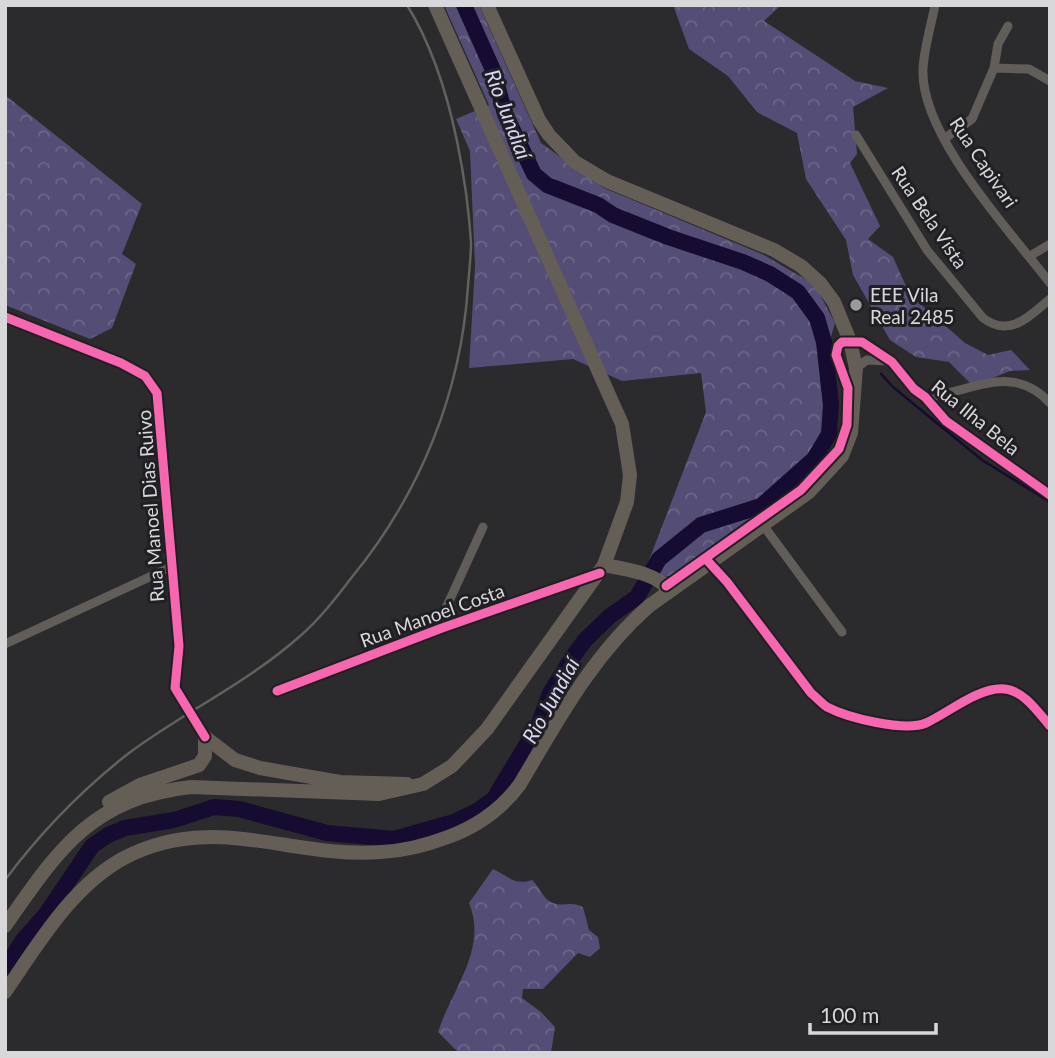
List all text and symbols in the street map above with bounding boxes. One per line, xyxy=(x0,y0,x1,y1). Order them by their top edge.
water label: Rio Jundiaí xyxy=(480,66,538,164)
street label: Rua Capivari xyxy=(945,112,1023,212)
street label: Rua Bela Vista xyxy=(887,161,973,273)
place label: EEE Vila Real 2485 xyxy=(870,283,954,328)
marker: EEE Vila Real 2485 xyxy=(848,297,864,313)
street label: Rua Ilha Bela xyxy=(927,374,1025,460)
street label: Rua Manoel Dias Ruivo xyxy=(132,409,168,603)
street label: Rua Manoel Costa xyxy=(357,578,507,652)
water label: Rio Jundiaí xyxy=(516,651,585,747)
scale bar xyxy=(810,992,936,1036)
text: 100 m xyxy=(820,1002,879,1027)

